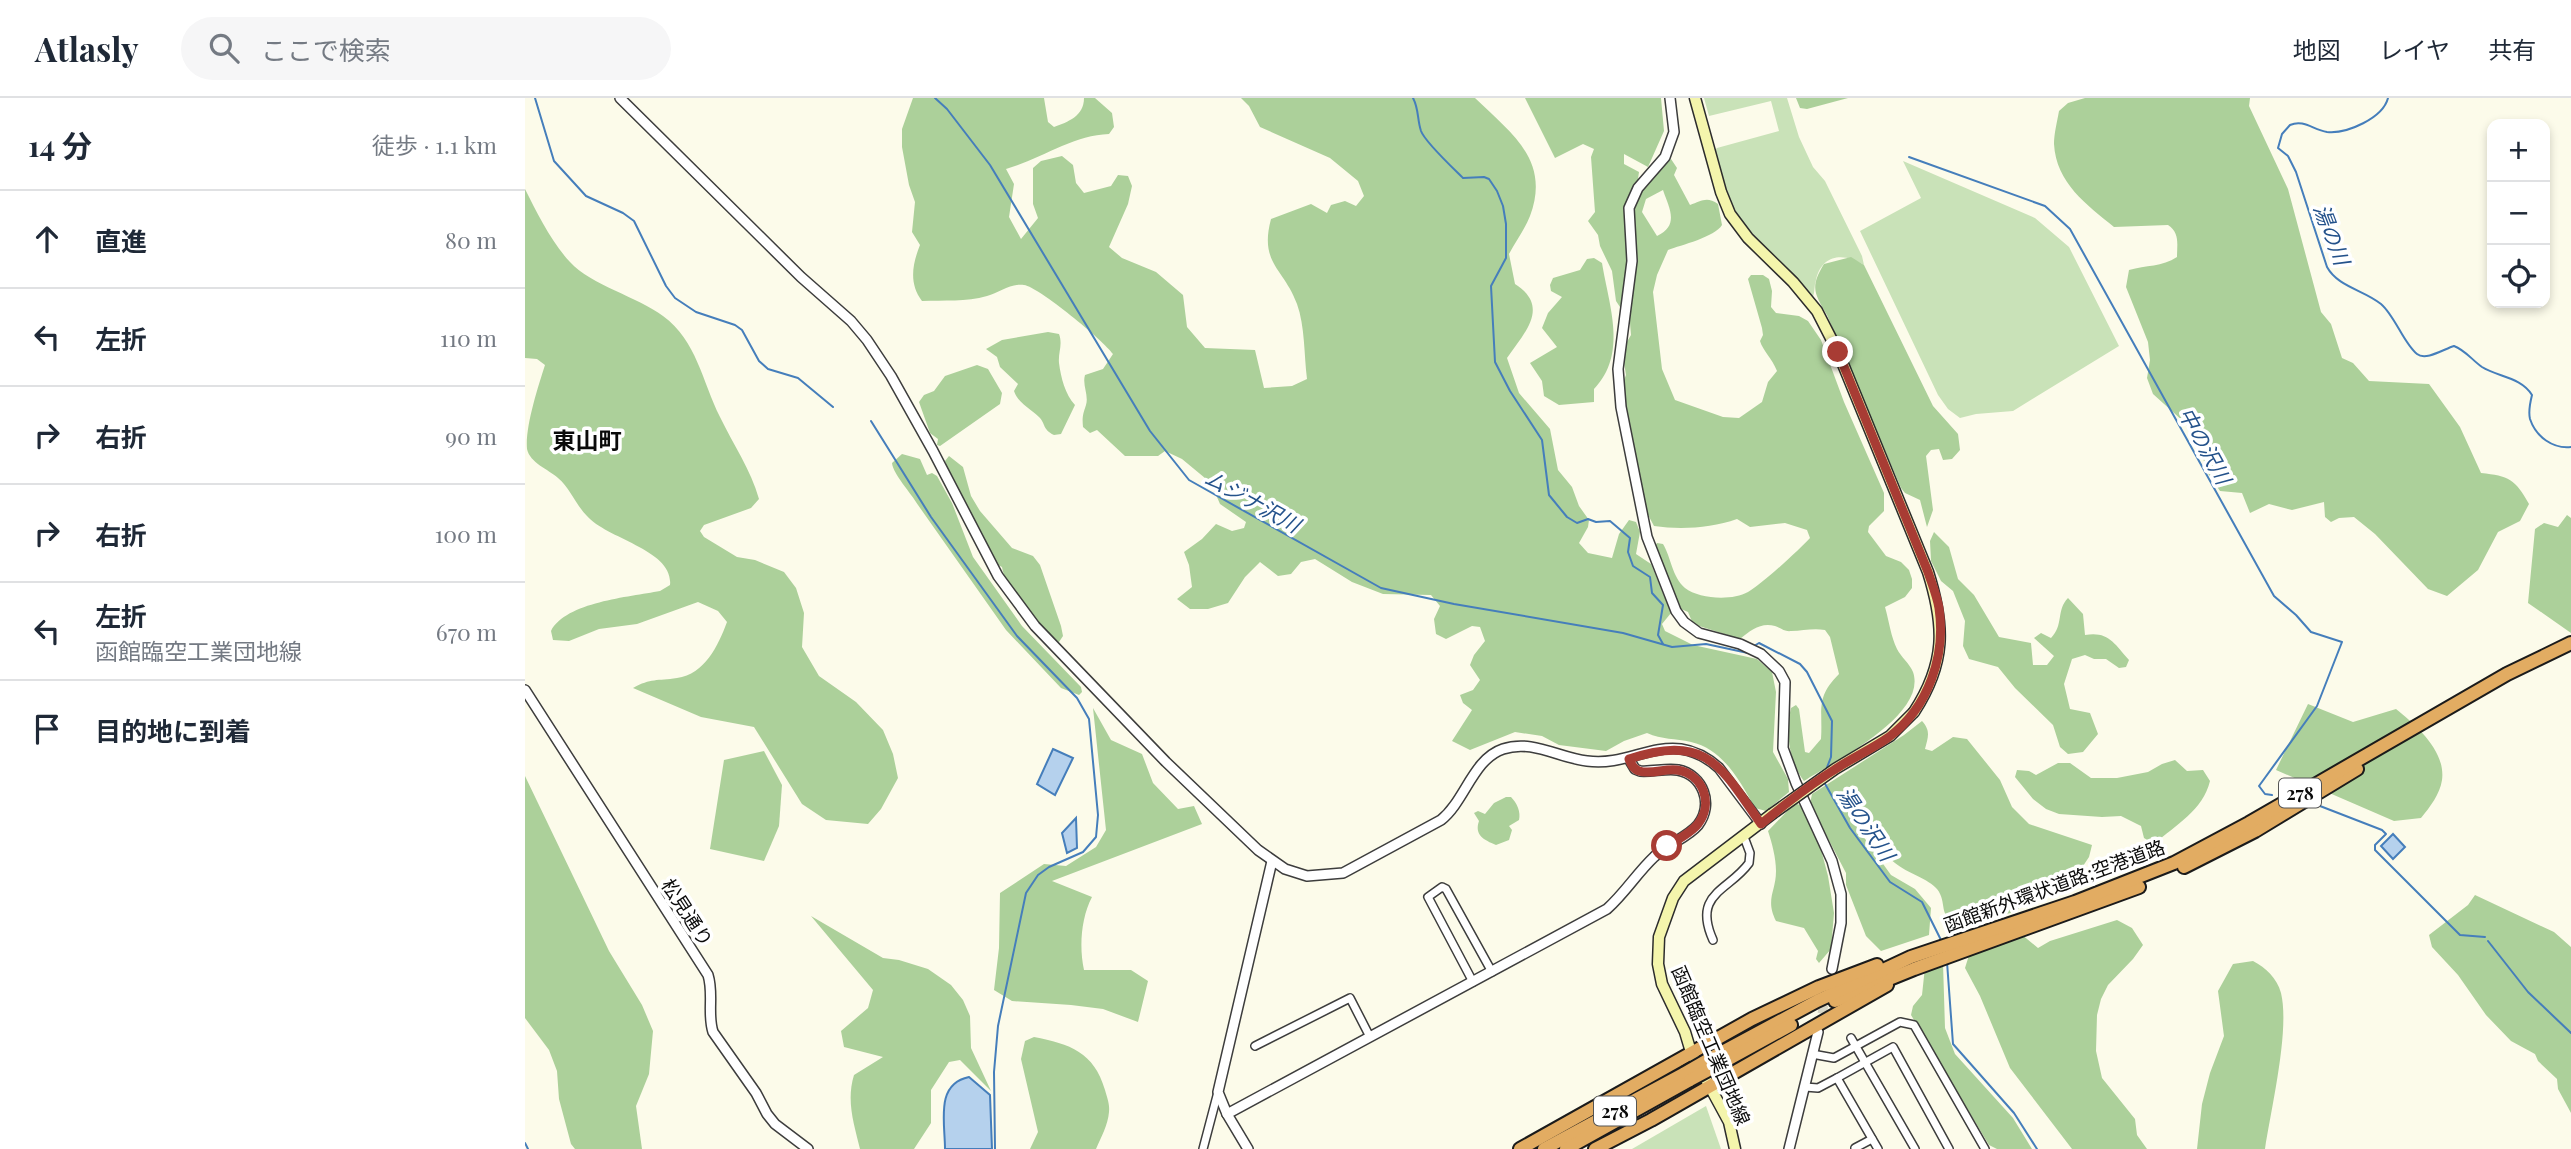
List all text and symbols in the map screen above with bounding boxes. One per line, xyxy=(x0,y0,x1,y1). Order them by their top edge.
search box xyxy=(181,17,671,80)
text: Atlasly xyxy=(35,26,139,70)
icon: search xyxy=(205,29,243,67)
text: ここで検索 xyxy=(261,32,391,67)
text: 地図 xyxy=(2293,33,2341,65)
text: レイヤ xyxy=(2379,33,2450,65)
text: 共有 xyxy=(2488,33,2536,65)
map controls xyxy=(2487,119,2550,308)
button: + xyxy=(2487,119,2550,182)
text: 14 分 xyxy=(28,125,92,165)
text: 徒歩 · 1.1 km xyxy=(372,129,497,160)
button: − xyxy=(2487,182,2550,245)
water label: 湯の川 xyxy=(2309,200,2358,270)
icon: ahead xyxy=(28,220,66,258)
text: 直進 xyxy=(95,223,147,258)
text: 80 m xyxy=(445,224,497,255)
button: locate xyxy=(2487,245,2550,308)
icon: left xyxy=(28,318,66,356)
text: 左折 xyxy=(95,321,147,356)
text: 110 m xyxy=(440,322,497,353)
route end xyxy=(1822,336,1853,367)
water label: 中の沢川 xyxy=(2173,401,2240,490)
icon: right xyxy=(28,416,66,454)
text: 右折 xyxy=(95,419,147,454)
text: 90 m xyxy=(445,420,497,451)
district label: 東山町 xyxy=(553,424,622,455)
water label: ムジナ沢川 xyxy=(1200,462,1307,539)
icon: right xyxy=(28,514,66,552)
text: 右折 xyxy=(95,517,147,552)
text: 100 m xyxy=(435,518,497,549)
text: 左折 xyxy=(95,598,147,633)
icon: left xyxy=(28,612,66,650)
text: 670 m xyxy=(436,616,497,647)
text: 函館臨空工業団地線 xyxy=(95,635,302,666)
icon: arrive xyxy=(28,710,66,748)
text: 目的地に到着 xyxy=(95,713,251,748)
road number: 278 xyxy=(2279,778,2321,808)
water label: 湯の沢川 xyxy=(1832,780,1903,867)
route start xyxy=(1651,830,1682,861)
street label: 函館新外環状道路;空港道路 xyxy=(1940,833,2168,937)
street label: 松見通り xyxy=(656,873,720,951)
street label: 函館臨空工業団地線 xyxy=(1667,961,1757,1129)
road number: 278 xyxy=(1594,1096,1636,1126)

